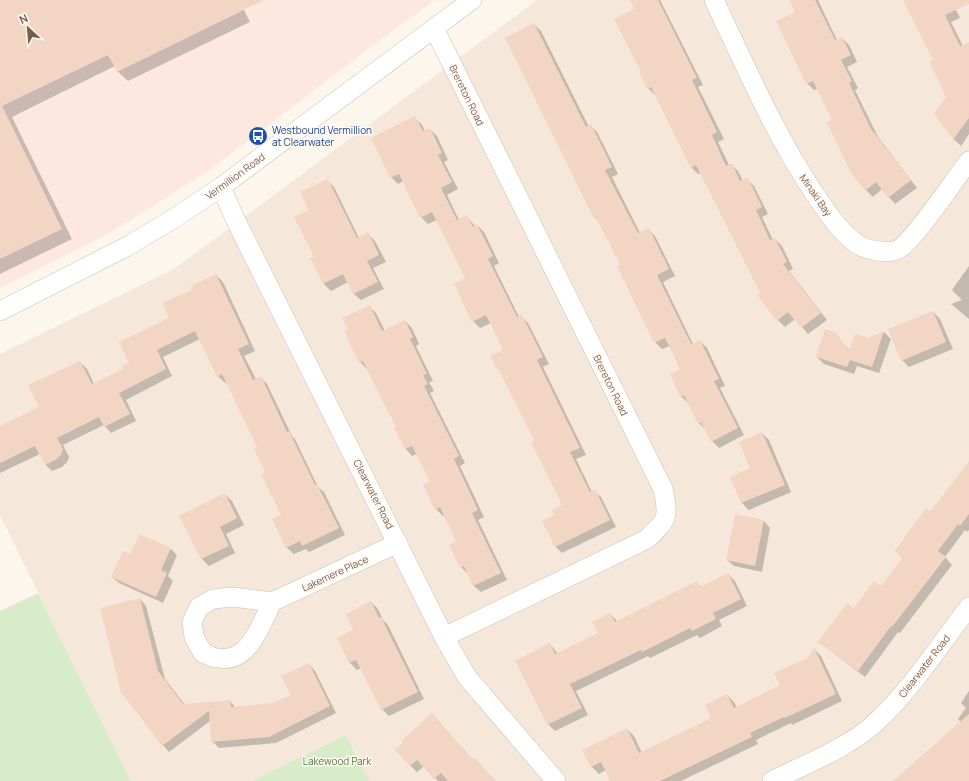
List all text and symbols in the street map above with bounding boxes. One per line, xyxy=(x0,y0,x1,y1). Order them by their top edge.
north arrow xyxy=(8,8,48,48)
text: N xyxy=(17,10,30,27)
street label: Brereton Road xyxy=(446,62,488,128)
place label: Westbound Vermillion at Clearwater xyxy=(272,123,372,149)
bus stop icon: Westbound Vermillion at Clearwater xyxy=(247,125,269,147)
street label: Vermillion Road xyxy=(202,150,268,202)
street label: Minaki Bay xyxy=(796,171,836,219)
street label: Brereton Road xyxy=(590,352,632,418)
street label: Clearwater Road xyxy=(350,457,398,531)
street label: Lakemere Place xyxy=(299,551,371,595)
street label: Clearwater Road xyxy=(895,632,953,700)
park label: Lakewood Park xyxy=(303,754,372,768)

